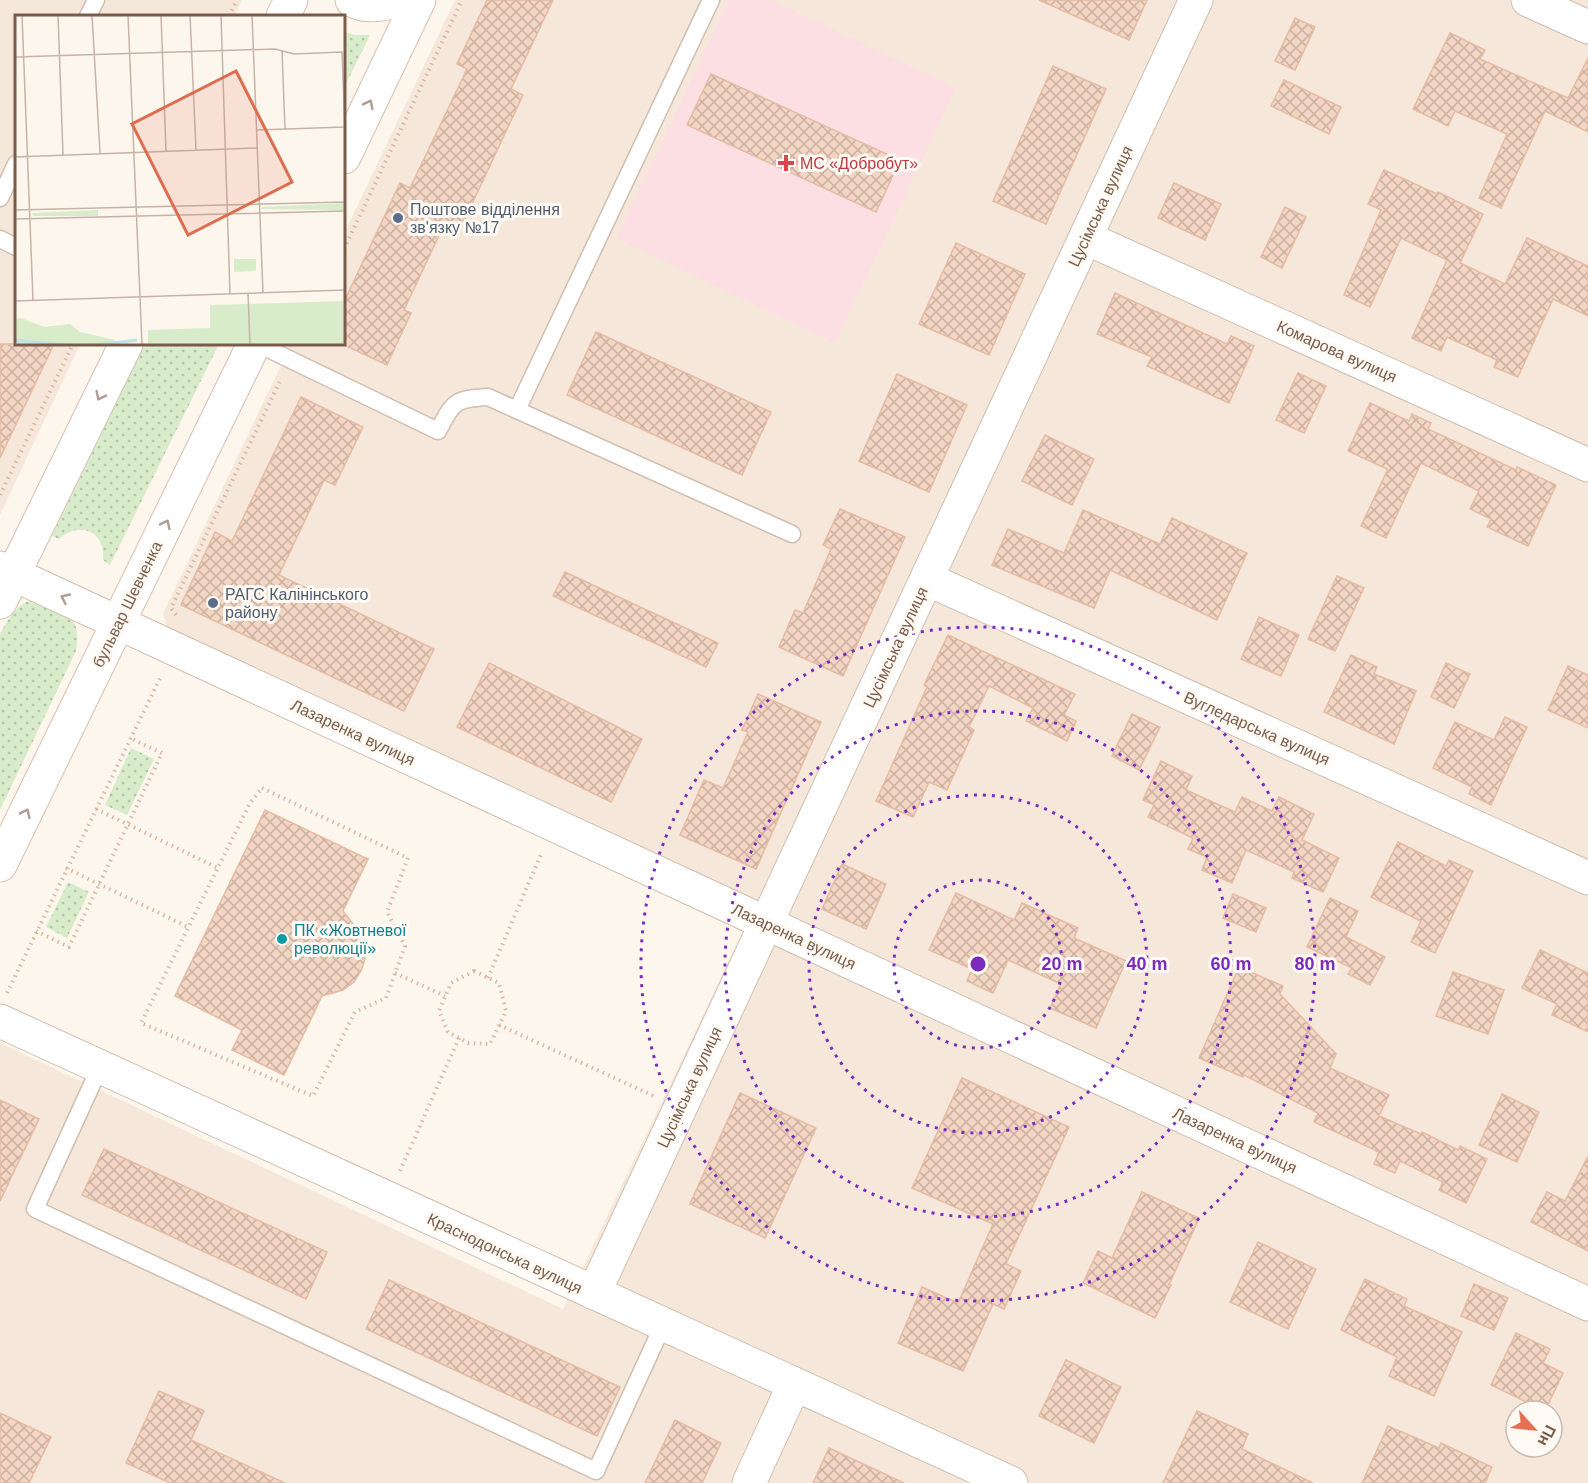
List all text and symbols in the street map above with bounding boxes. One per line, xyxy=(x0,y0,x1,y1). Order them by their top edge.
inset map xyxy=(15,15,345,345)
one-way arrow xyxy=(361,99,373,110)
street label: Цусімська вулиця xyxy=(1065,143,1136,269)
marker: МС «Добробут» xyxy=(777,154,795,172)
place label: МС «Добробут» xyxy=(800,155,918,172)
place label: Поштове відділення зв'язку №17 xyxy=(410,201,560,236)
marker: Поштове відділення зв'язку №17 xyxy=(391,211,405,225)
street label: Комарова вулиця xyxy=(1274,317,1399,386)
one-way arrow xyxy=(96,390,108,401)
one-way arrow xyxy=(158,519,170,530)
street label: бульвар Шевченка xyxy=(89,538,165,670)
street label: Цусімська вулиця xyxy=(860,584,931,710)
place label: РАГС Калінінського району xyxy=(225,586,368,621)
one-way arrow xyxy=(60,594,71,606)
marker: РАГС Калінінського району xyxy=(206,596,220,610)
street label: Вугледарська вулиця xyxy=(1181,689,1332,768)
street label: Лазаренка вулиця xyxy=(288,696,417,769)
one-way arrow xyxy=(18,808,30,819)
street label: Лазаренка вулиця xyxy=(729,900,858,973)
place label: ПК «Жовтневої революції» xyxy=(294,922,407,957)
marker: ПК «Жовтневої революції» xyxy=(275,932,289,946)
centre of rings xyxy=(968,954,988,974)
text: 20 m xyxy=(1041,954,1083,974)
text: 40 m xyxy=(1126,954,1168,974)
text: 60 m xyxy=(1210,954,1252,974)
text: 80 m xyxy=(1294,954,1336,974)
street label: Цусімська вулиця xyxy=(654,1024,725,1150)
street label: Лазаренка вулиця xyxy=(1170,1104,1299,1177)
street label: Краснодонська вулиця xyxy=(425,1210,585,1297)
north arrow xyxy=(1504,1399,1564,1459)
text: Пн xyxy=(1535,1422,1559,1449)

